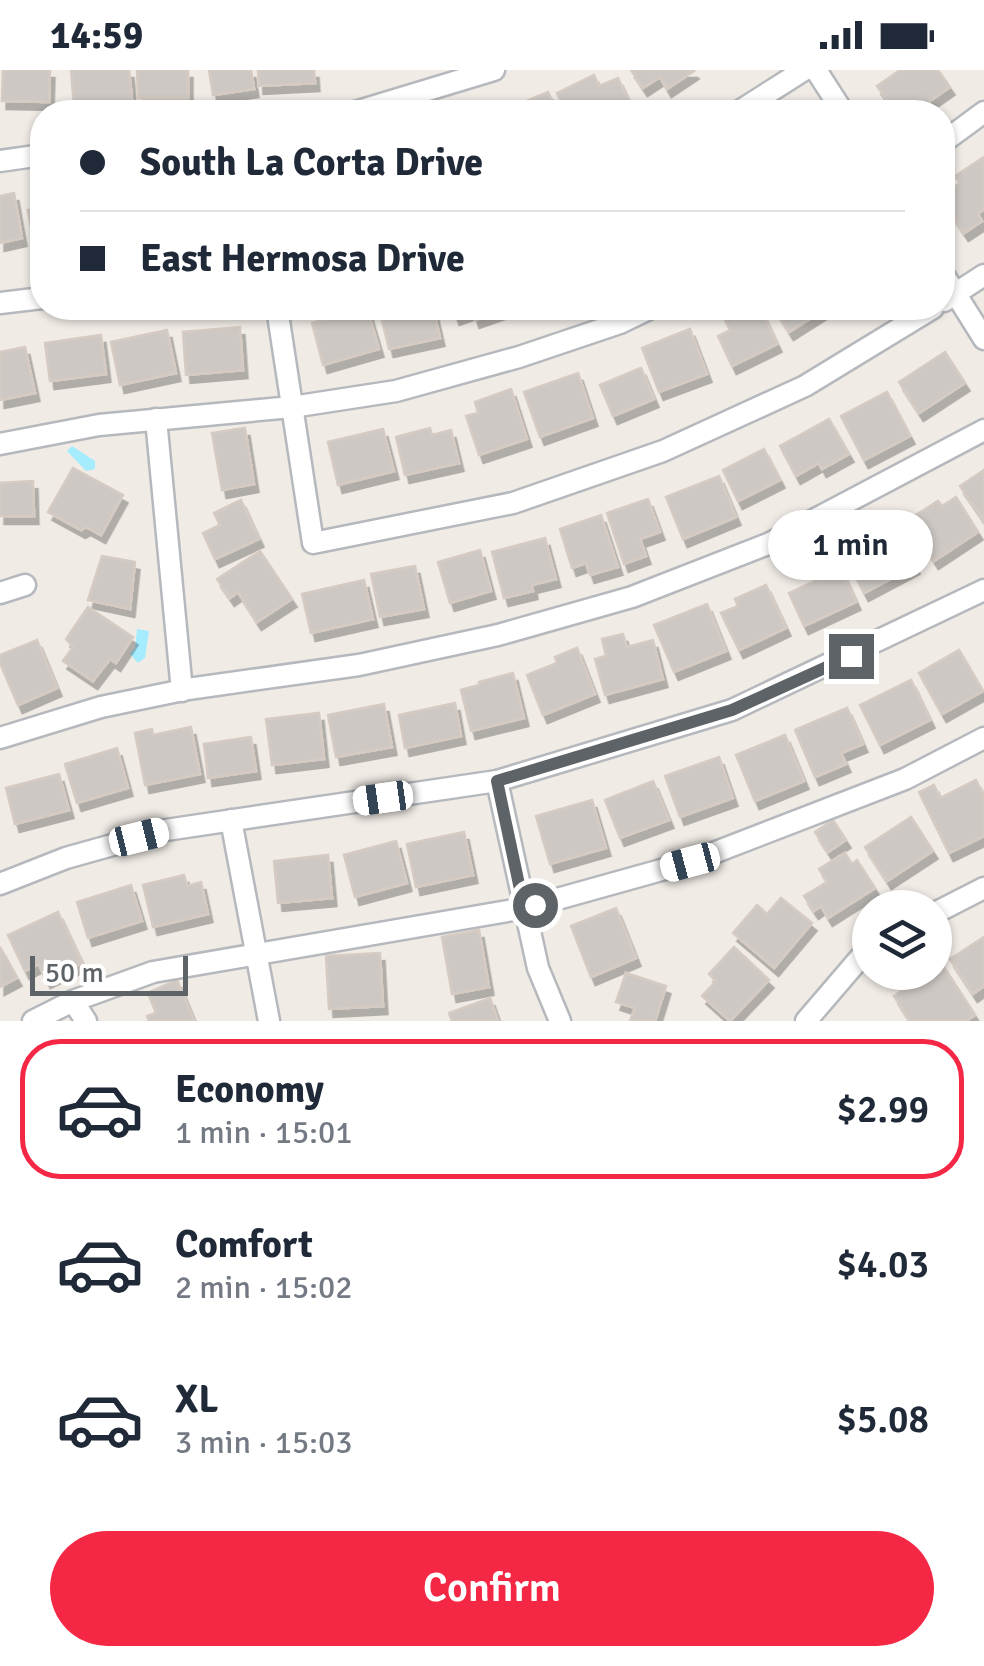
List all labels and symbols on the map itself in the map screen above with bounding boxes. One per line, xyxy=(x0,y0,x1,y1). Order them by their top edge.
callout: 1 min xyxy=(768,511,934,581)
route end xyxy=(829,634,874,679)
car xyxy=(351,779,415,817)
car xyxy=(106,815,172,859)
car xyxy=(657,840,723,884)
route start xyxy=(513,883,558,928)
scale bar xyxy=(30,951,188,996)

